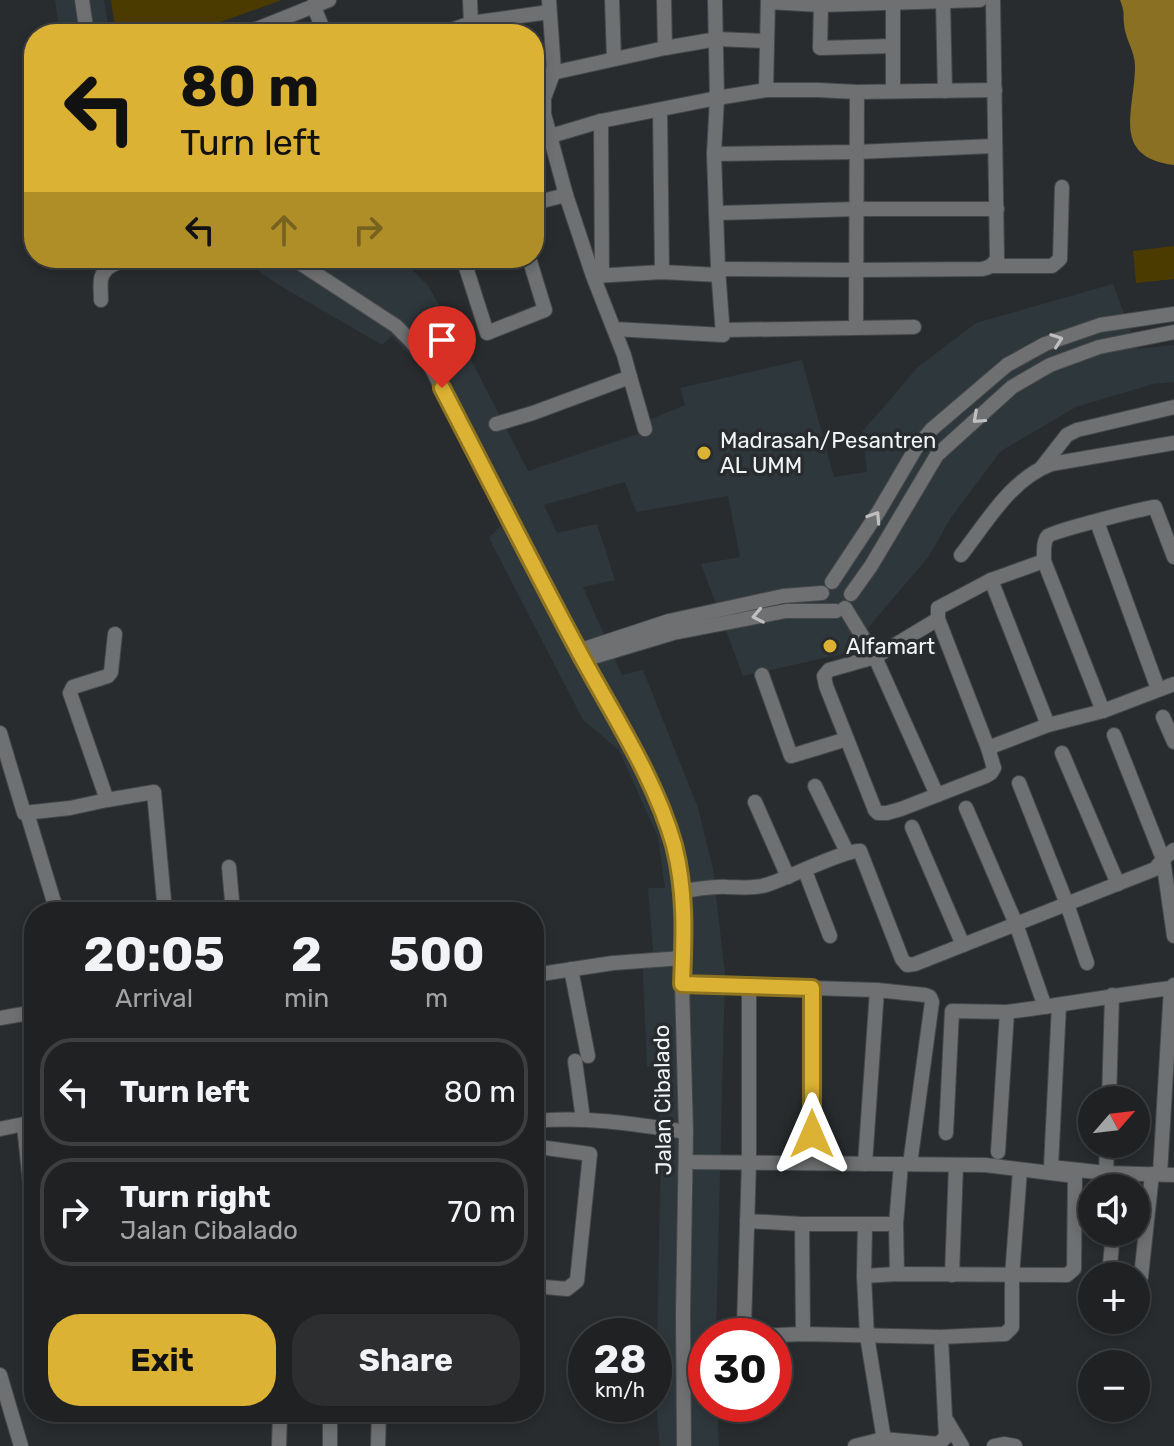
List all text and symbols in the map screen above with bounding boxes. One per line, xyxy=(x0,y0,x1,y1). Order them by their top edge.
text: 80 m xyxy=(180,54,319,120)
icon: left xyxy=(48,56,152,160)
text: Turn left xyxy=(180,121,321,164)
icon: left xyxy=(178,208,222,252)
icon: ahead xyxy=(262,208,306,252)
icon: right xyxy=(346,208,390,252)
pin xyxy=(408,306,476,388)
icon: arrive xyxy=(420,318,464,362)
one-way arrow xyxy=(1049,333,1063,350)
one-way arrow xyxy=(973,408,988,422)
place label: Madrasah/Pesantren AL UMM xyxy=(720,427,936,479)
marker: Madrasah/Pesantren AL UMM xyxy=(695,444,713,462)
one-way arrow xyxy=(865,511,880,526)
one-way arrow xyxy=(752,607,765,624)
place label: Alfamart xyxy=(846,633,936,660)
marker: Alfamart xyxy=(821,637,839,655)
text: 20:05 xyxy=(83,926,225,983)
text: 2 xyxy=(291,926,322,983)
text: 500 xyxy=(388,926,485,983)
text: Arrival xyxy=(115,983,193,1014)
text: min xyxy=(284,983,329,1014)
text: m xyxy=(425,983,448,1014)
street label: Jalan Cibalado xyxy=(648,1024,677,1176)
icon: left xyxy=(52,1070,96,1114)
text: Turn left xyxy=(120,1074,250,1110)
text: 80 m xyxy=(444,1074,516,1110)
north arrow xyxy=(1078,1086,1150,1158)
map controls xyxy=(1078,1086,1150,1422)
position arrow xyxy=(770,1092,854,1176)
button: sound xyxy=(1078,1174,1150,1246)
text: Turn right xyxy=(120,1179,271,1215)
icon: right xyxy=(52,1190,96,1234)
text: 70 m xyxy=(448,1194,516,1230)
text: Jalan Cibalado xyxy=(120,1215,298,1246)
button: + xyxy=(1078,1262,1150,1334)
button: Exit xyxy=(48,1314,276,1406)
button: Share xyxy=(292,1314,520,1406)
speed limit sign: 30 xyxy=(688,1318,792,1422)
text: 28 xyxy=(593,1336,647,1383)
button: − xyxy=(1078,1350,1150,1422)
text: km/h xyxy=(595,1378,645,1402)

